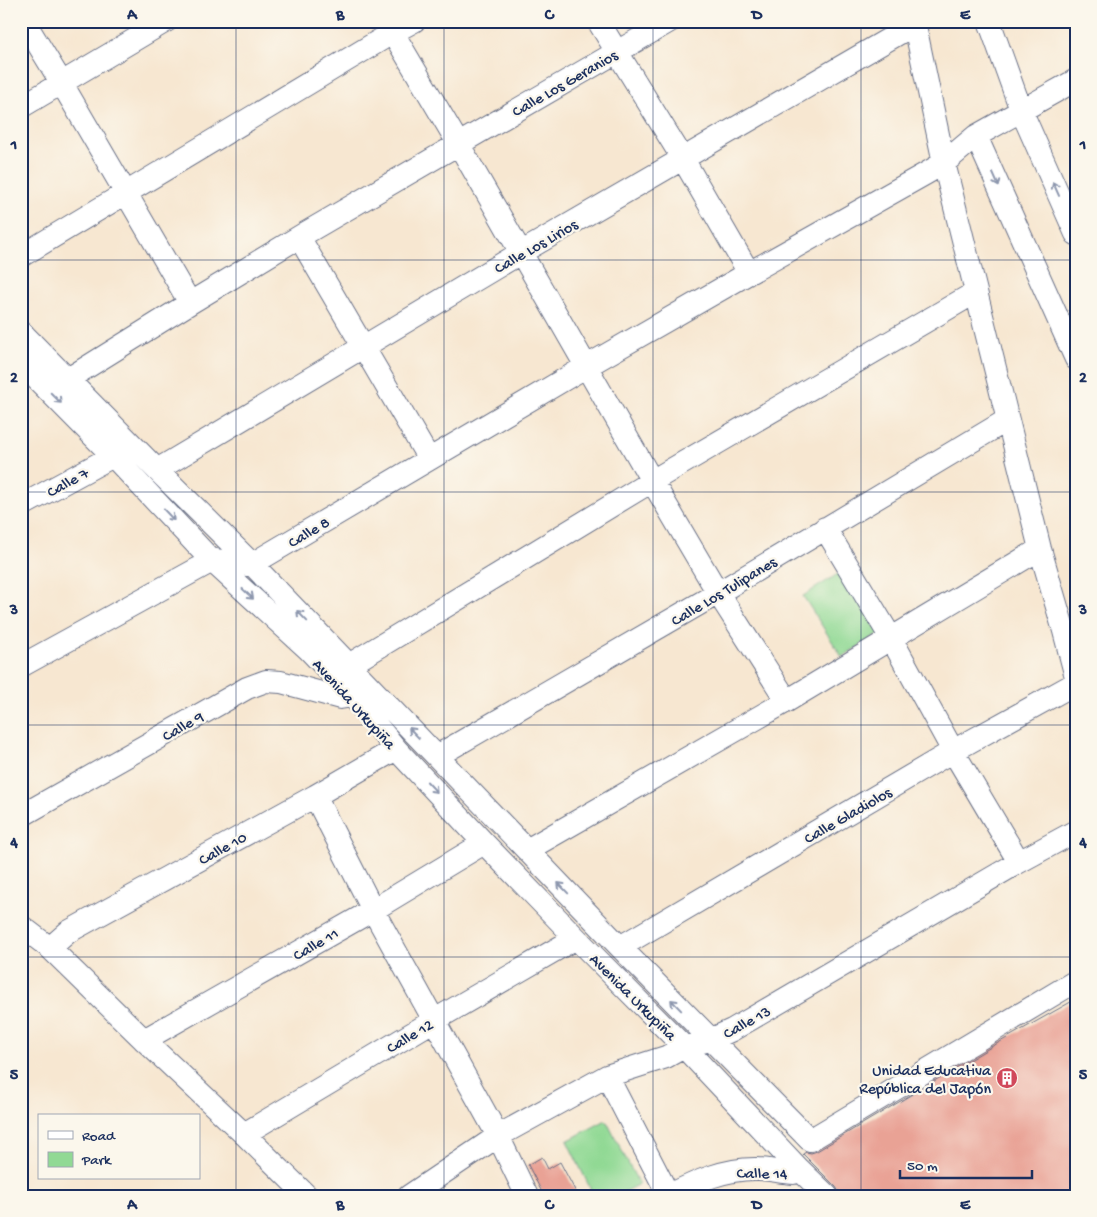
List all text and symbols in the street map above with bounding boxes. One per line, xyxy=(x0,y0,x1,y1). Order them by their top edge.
text: A xyxy=(126,7,138,26)
text: B xyxy=(335,7,345,26)
text: C xyxy=(544,7,555,26)
text: D xyxy=(750,7,763,26)
text: E xyxy=(960,7,971,26)
street label: Calle Los Geranios xyxy=(510,47,623,123)
text: 1 xyxy=(10,137,17,156)
text: 1 xyxy=(1079,137,1086,156)
one-way arrow xyxy=(992,172,1002,187)
one-way arrow xyxy=(1051,182,1060,197)
street label: Calle Los Lirios xyxy=(492,216,583,280)
text: 2 xyxy=(10,370,18,389)
text: 2 xyxy=(1079,370,1087,389)
one-way arrow xyxy=(49,392,62,404)
street label: Calle 7 xyxy=(44,465,94,503)
one-way arrow xyxy=(163,508,175,521)
street label: Calle 8 xyxy=(285,514,334,554)
street label: Calle Los Tulipanes xyxy=(669,553,782,632)
one-way arrow xyxy=(241,588,254,600)
text: 3 xyxy=(9,602,18,621)
text: 3 xyxy=(1078,602,1087,621)
one-way arrow xyxy=(296,609,308,622)
street label: Avenida Urkupiña xyxy=(307,656,399,755)
street label: Calle 9 xyxy=(160,709,208,747)
one-way arrow xyxy=(408,727,420,739)
one-way arrow xyxy=(426,781,438,793)
street label: Calle Gladiolos xyxy=(802,784,897,850)
street label: Calle 10 xyxy=(196,829,251,871)
text: 4 xyxy=(9,835,18,854)
text: 4 xyxy=(1078,835,1087,854)
one-way arrow xyxy=(557,882,569,894)
street label: Calle 11 xyxy=(291,925,343,967)
street label: Avenida Urkupiña xyxy=(584,951,680,1047)
one-way arrow xyxy=(670,999,683,1011)
street label: Calle 13 xyxy=(721,1003,775,1045)
street label: Calle 12 xyxy=(384,1017,438,1059)
place label: Unidad Educativa República del Japón xyxy=(859,1063,992,1100)
building icon: Unidad Educativa República del Japón xyxy=(995,1066,1019,1090)
text: 5 xyxy=(10,1067,19,1086)
text: 5 xyxy=(1079,1067,1088,1086)
legend xyxy=(38,1114,200,1180)
text: Road xyxy=(82,1128,116,1146)
scale bar xyxy=(900,1147,1032,1179)
text: Park xyxy=(81,1152,112,1170)
text: 50 m xyxy=(907,1158,938,1176)
street label: Calle 14 xyxy=(736,1166,788,1185)
text: A xyxy=(126,1197,138,1216)
text: B xyxy=(335,1197,345,1216)
text: C xyxy=(544,1197,555,1216)
text: D xyxy=(750,1197,763,1216)
text: E xyxy=(960,1197,971,1216)

